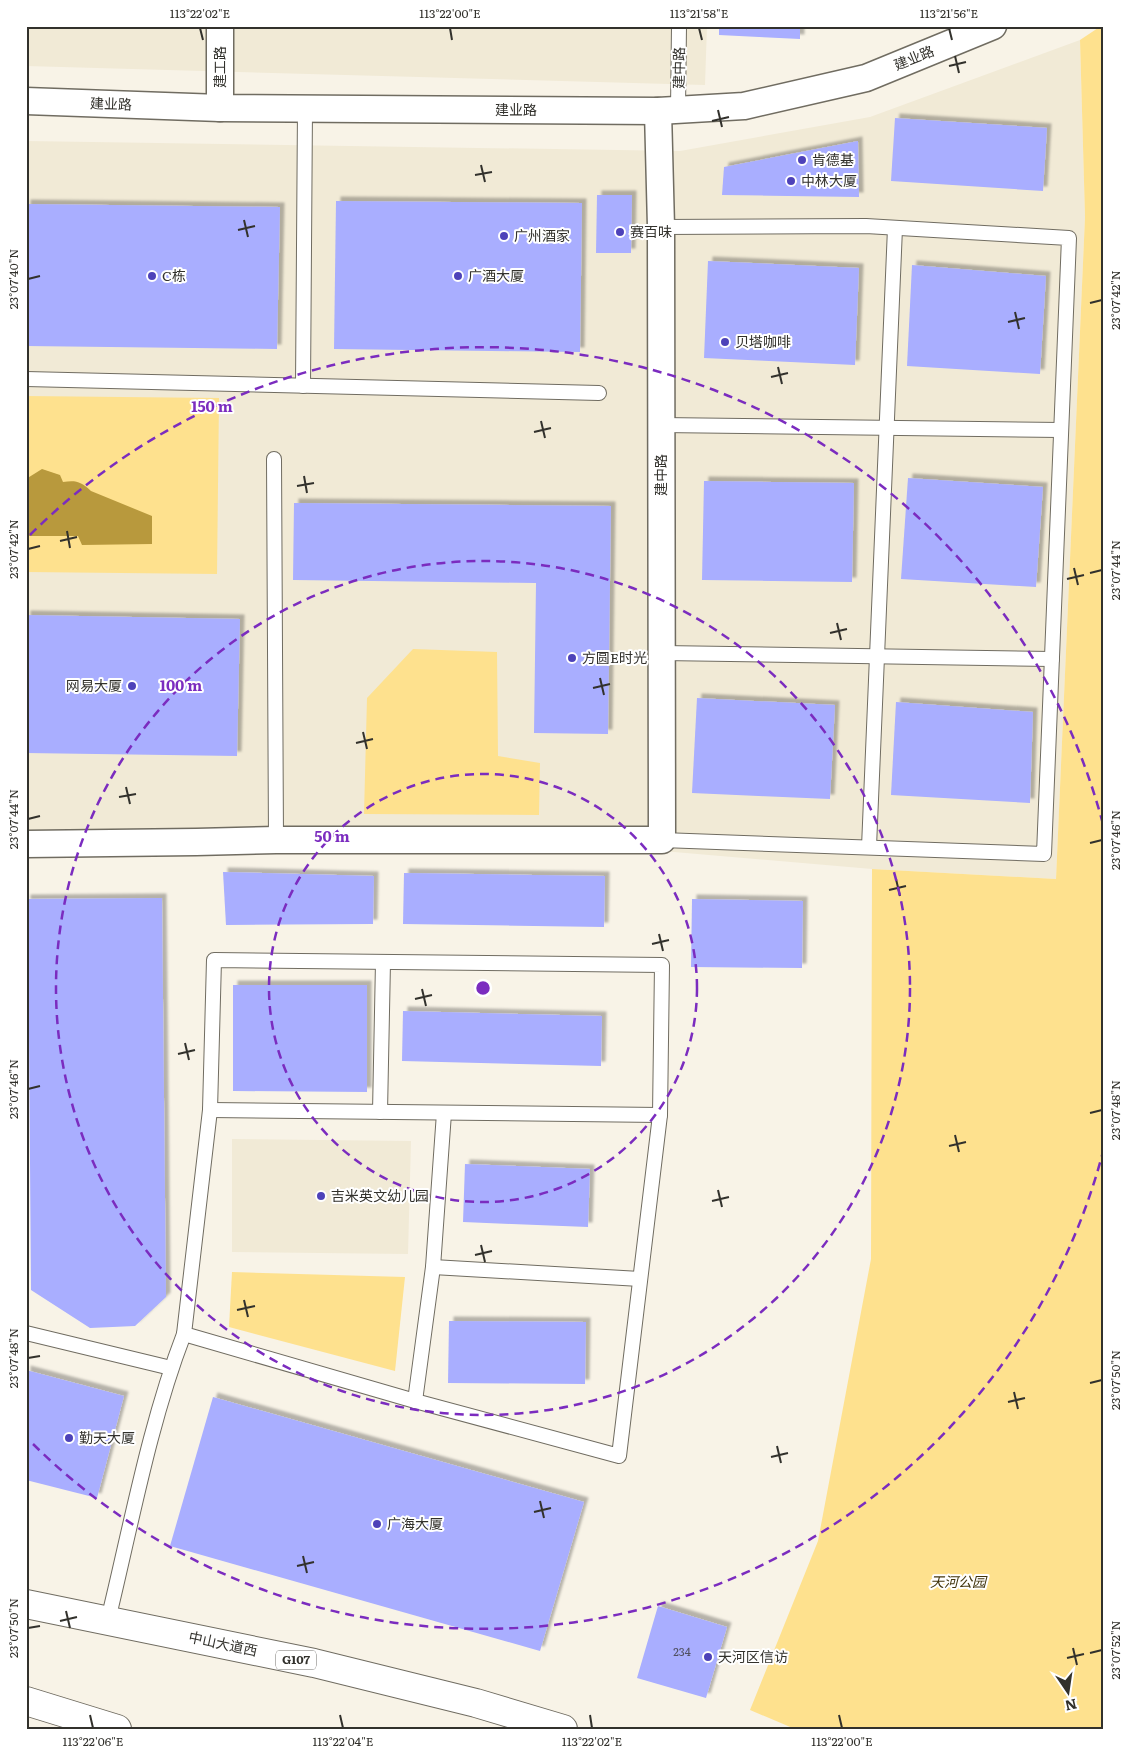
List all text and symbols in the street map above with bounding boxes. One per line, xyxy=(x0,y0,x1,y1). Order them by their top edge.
text: 113°22'02"E xyxy=(170,4,231,22)
text: 113°22'00"E xyxy=(419,4,481,22)
text: 113°21'58"E xyxy=(670,4,729,22)
text: 113°21'56"E xyxy=(920,4,979,22)
street label: 建业路 xyxy=(890,40,937,74)
street label: 建工路 xyxy=(209,46,229,88)
street label: 建中路 xyxy=(668,47,688,89)
street label: 建业路 xyxy=(90,92,132,114)
street label: 建业路 xyxy=(495,99,537,119)
place label: 肯德基 xyxy=(812,149,854,169)
marker: 肯德基 xyxy=(796,154,808,166)
place label: 中林大厦 xyxy=(801,170,857,190)
marker: 中林大厦 xyxy=(785,175,797,187)
place label: 赛百味 xyxy=(630,221,672,241)
place label: 广州酒家 xyxy=(514,225,570,245)
marker: 赛百味 xyxy=(614,226,626,238)
marker: 广州酒家 xyxy=(498,230,510,242)
text: 23°07'40"N xyxy=(4,249,22,309)
place label: C栋 xyxy=(162,265,186,285)
place label: 广酒大厦 xyxy=(468,265,524,285)
marker: C栋 xyxy=(146,270,158,282)
marker: 广酒大厦 xyxy=(452,270,464,282)
text: 23°07'42"N xyxy=(1106,270,1124,330)
place label: 贝塔咖啡 xyxy=(735,331,791,351)
marker: 贝塔咖啡 xyxy=(719,336,731,348)
text: 150 m xyxy=(191,394,233,417)
street label: 建中路 xyxy=(650,454,670,496)
text: 23°07'42"N xyxy=(4,519,22,579)
text: 23°07'44"N xyxy=(1106,540,1124,600)
place label: 方圆E时光 xyxy=(582,647,647,667)
marker: 方圆E时光 xyxy=(566,652,578,664)
text: 100 m xyxy=(160,673,202,696)
place label: 网易大厦 xyxy=(66,675,122,695)
marker: 网易大厦 xyxy=(126,680,138,692)
text: 23°07'44"N xyxy=(4,789,22,849)
text: 23°07'46"N xyxy=(1106,810,1124,870)
text: 50 m xyxy=(314,824,350,847)
centre of rings xyxy=(474,979,492,997)
text: 23°07'46"N xyxy=(4,1059,22,1119)
text: 23°07'48"N xyxy=(1106,1080,1124,1140)
place label: 吉米英文幼儿园 xyxy=(331,1185,429,1205)
marker: 吉米英文幼儿园 xyxy=(315,1190,327,1202)
text: 23°07'48"N xyxy=(4,1328,22,1388)
text: 23°07'50"N xyxy=(1106,1350,1124,1410)
place label: 勤天大厦 xyxy=(79,1427,135,1447)
marker: 勤天大厦 xyxy=(63,1432,75,1444)
place label: 广海大厦 xyxy=(387,1513,443,1533)
marker: 广海大厦 xyxy=(371,1518,383,1530)
park label: 天河公园 xyxy=(930,1571,988,1591)
text: 23°07'50"N xyxy=(4,1598,22,1658)
text: 23°07'52"N xyxy=(1106,1620,1124,1680)
street label: 中山大道西 xyxy=(187,1626,260,1660)
house number: 234 xyxy=(673,1643,691,1659)
place label: 天河区信访 xyxy=(718,1646,788,1666)
road number: G107 xyxy=(276,1650,316,1670)
marker: 天河区信访 xyxy=(702,1651,714,1663)
north arrow xyxy=(1042,1668,1092,1718)
text: N xyxy=(1063,1695,1079,1717)
text: 113°22'06"E xyxy=(63,1732,124,1750)
text: 113°22'04"E xyxy=(312,1732,374,1750)
text: 113°22'02"E xyxy=(562,1732,623,1750)
text: 113°22'00"E xyxy=(811,1732,873,1750)

